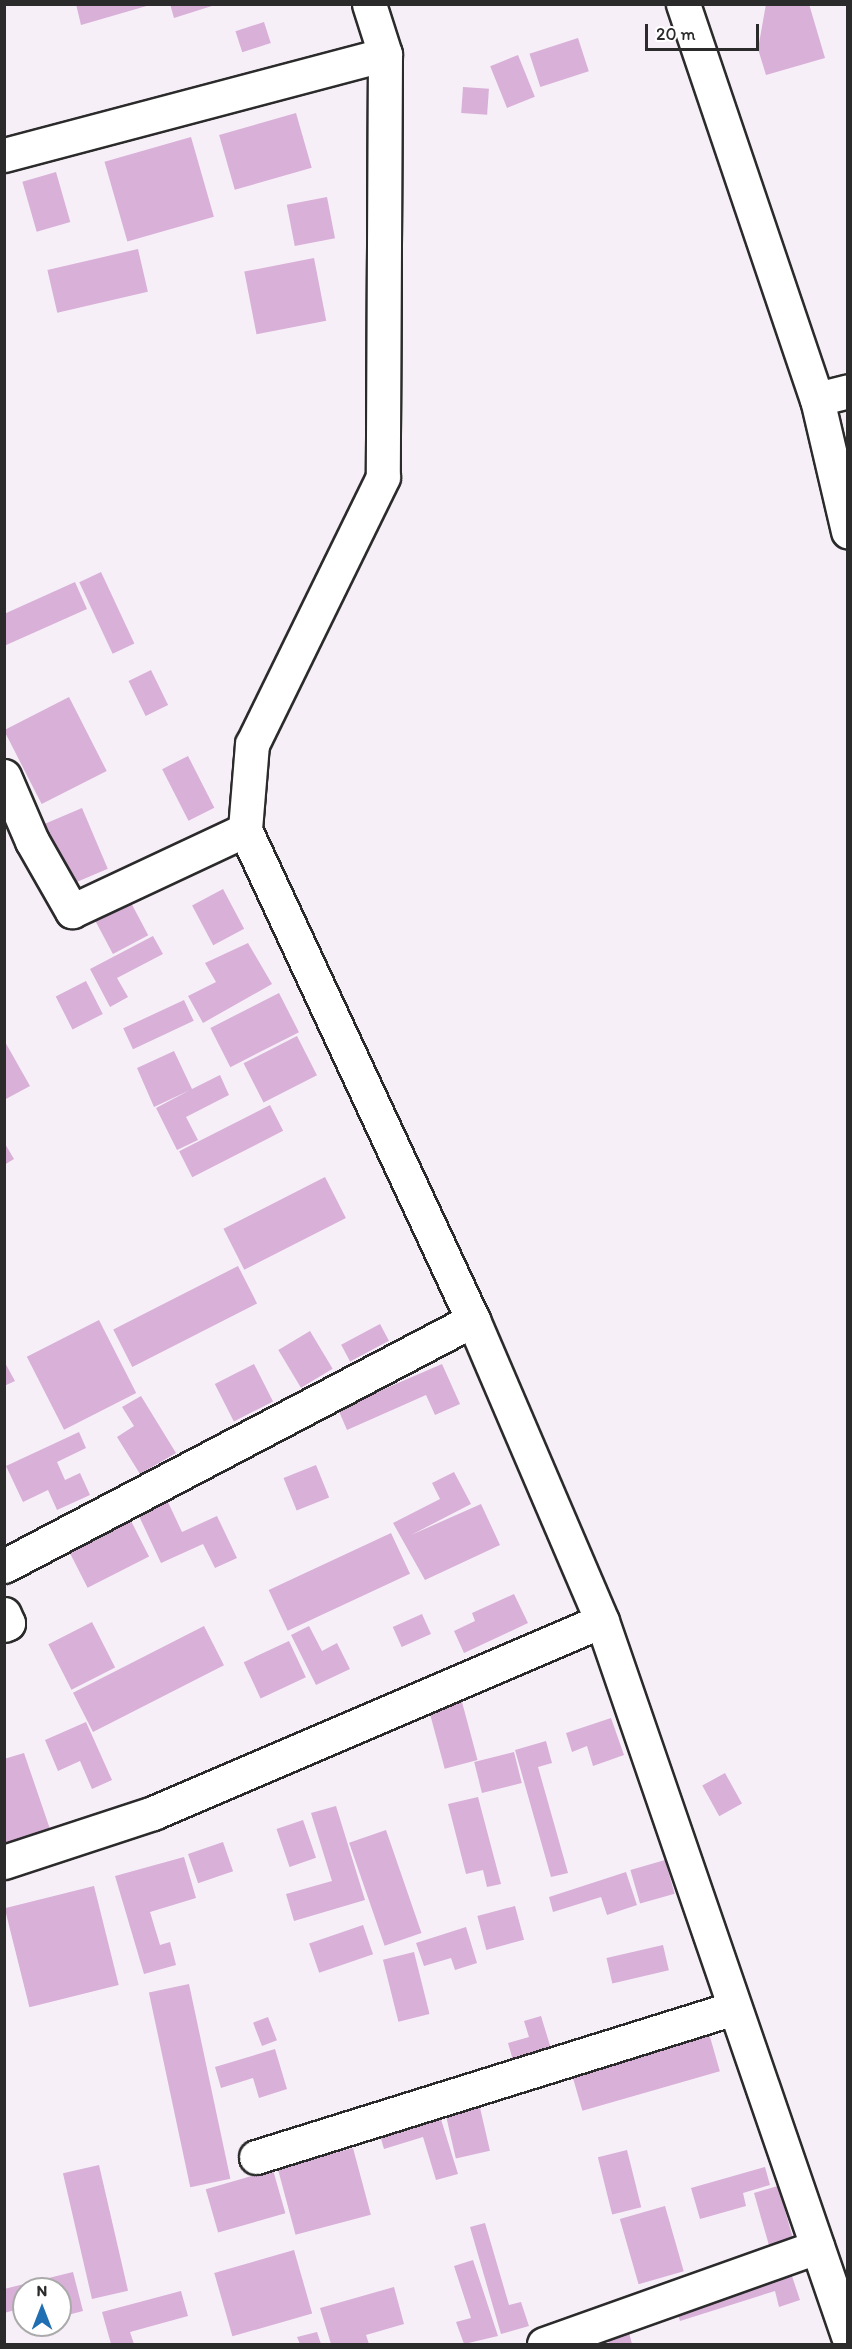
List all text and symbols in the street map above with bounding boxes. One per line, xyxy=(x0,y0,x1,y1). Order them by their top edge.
scale bar xyxy=(648,12,762,50)
text: 20 m xyxy=(656,23,696,45)
north arrow xyxy=(12,2277,72,2337)
text: N xyxy=(37,2281,47,2300)

